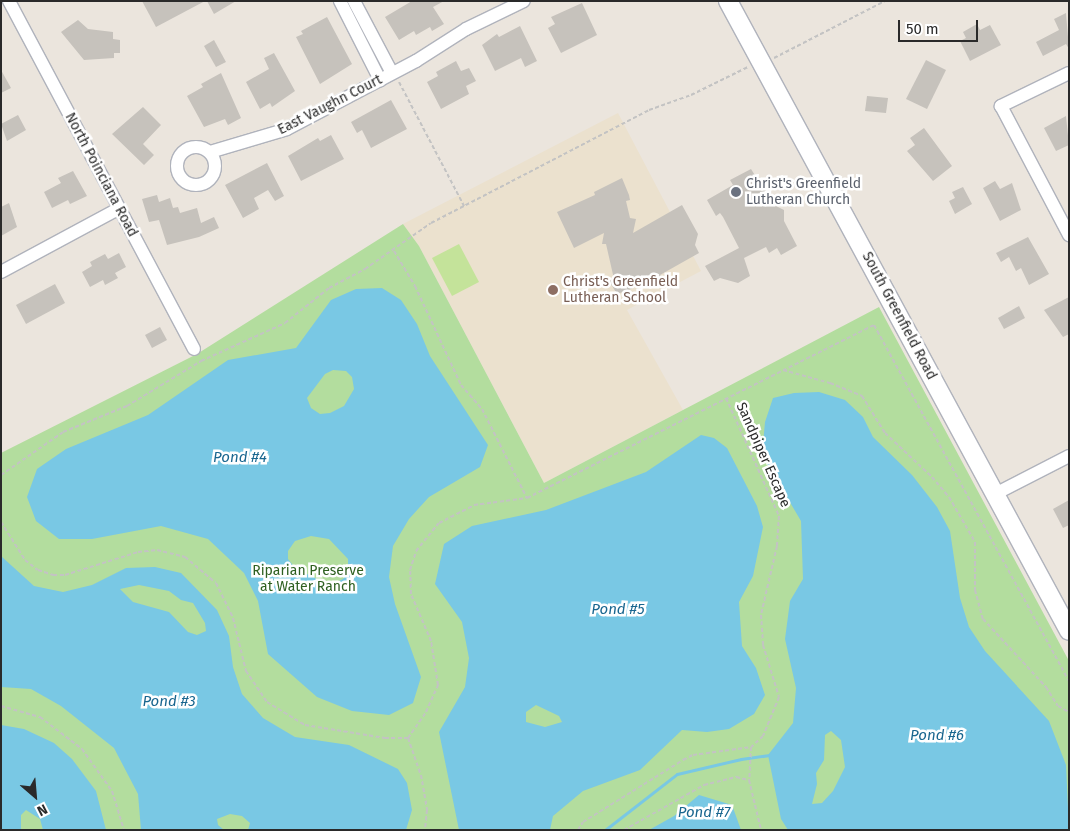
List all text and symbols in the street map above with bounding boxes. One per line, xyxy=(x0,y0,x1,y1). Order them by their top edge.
scale bar xyxy=(900,10,980,42)
text: 50 m xyxy=(906,20,939,38)
street label: East Vaughn Court xyxy=(275,71,385,139)
street label: North Poinciana Road xyxy=(61,110,141,240)
place label: Christ's Greenfield Lutheran Church xyxy=(746,176,861,208)
marker: Christ's Greenfield Lutheran Church xyxy=(730,186,742,198)
street label: South Greenfield Road xyxy=(858,249,940,383)
place label: Christ's Greenfield Lutheran School xyxy=(563,274,678,306)
marker: Christ's Greenfield Lutheran School xyxy=(547,284,559,296)
street label: Sandpiper Escape xyxy=(732,400,794,510)
water label: Pond #4 xyxy=(213,449,267,467)
park label: Riparian Preserve at Water Ranch xyxy=(252,563,364,596)
water label: Pond #5 xyxy=(591,601,645,619)
water label: Pond #3 xyxy=(142,693,196,711)
water label: Pond #6 xyxy=(910,727,964,745)
north arrow xyxy=(10,771,60,821)
text: N xyxy=(34,800,50,819)
water label: Pond #7 xyxy=(678,804,730,822)

